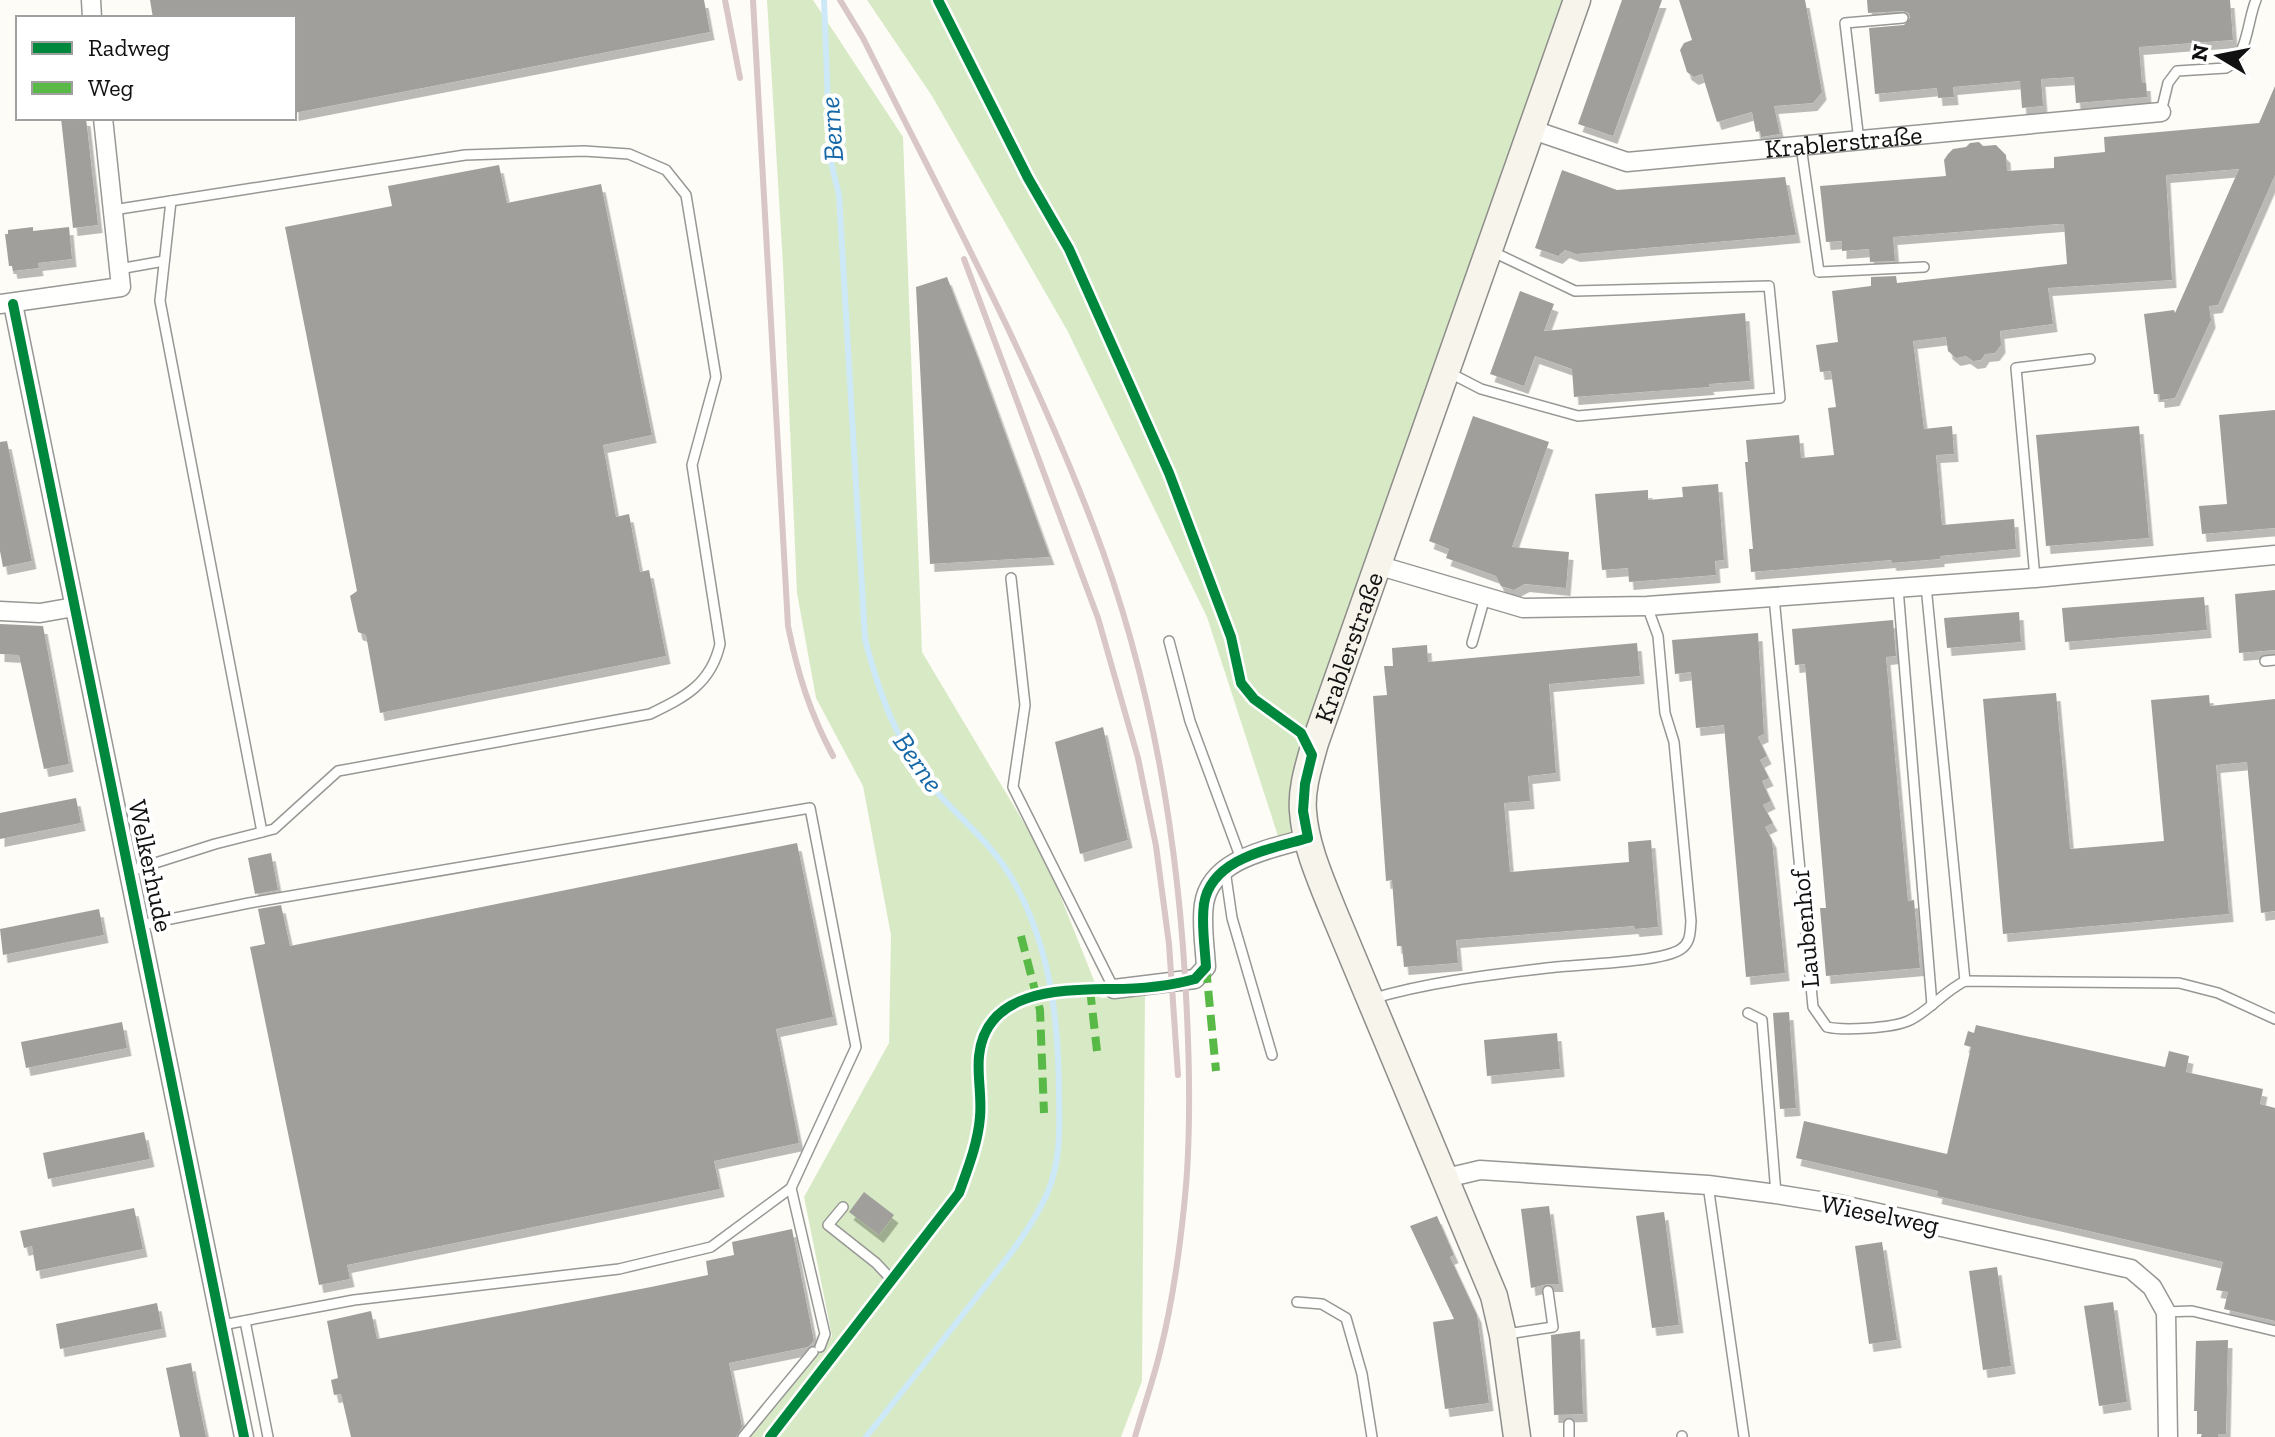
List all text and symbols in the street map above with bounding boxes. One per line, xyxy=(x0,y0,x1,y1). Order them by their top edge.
legend xyxy=(16,16,296,120)
north arrow xyxy=(2179,16,2259,96)
text: Radweg xyxy=(88,33,170,62)
text: N xyxy=(2185,42,2215,63)
text: Weg xyxy=(88,73,134,102)
water label: Berne xyxy=(813,95,850,163)
street label: Krablerstraße xyxy=(1764,118,1924,165)
street label: Krablerstraße xyxy=(1307,568,1390,727)
water label: Berne xyxy=(886,726,951,798)
street label: Welkerhude xyxy=(121,797,181,935)
street label: Laubenhof xyxy=(1784,867,1826,989)
street label: Wieselweg xyxy=(1818,1187,1942,1241)

